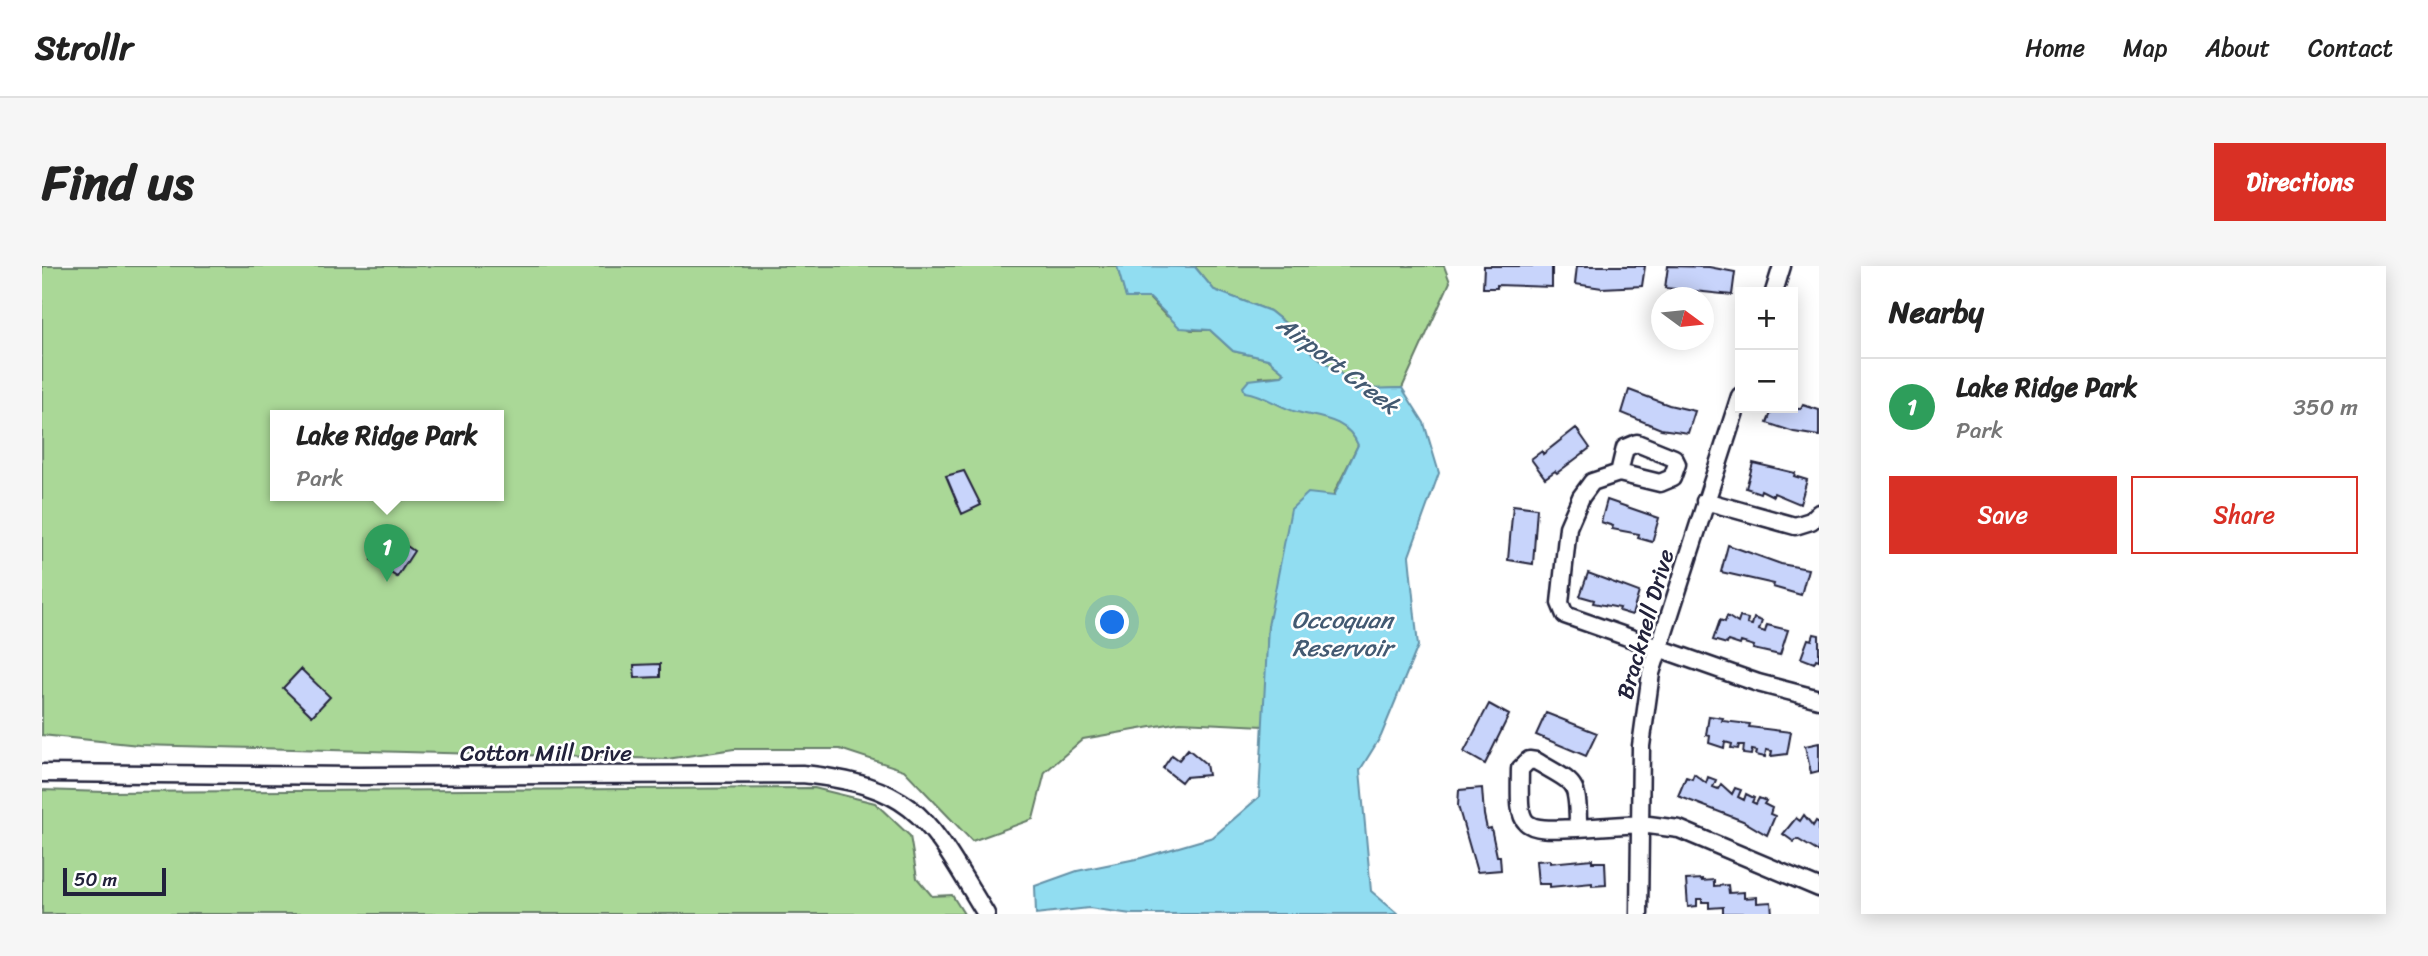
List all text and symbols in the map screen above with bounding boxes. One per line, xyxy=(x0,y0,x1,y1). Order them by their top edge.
text: Strollr xyxy=(35,19,133,77)
text: Home xyxy=(2025,27,2085,69)
text: Map xyxy=(2123,27,2167,69)
text: About xyxy=(2205,27,2270,69)
text: Contact xyxy=(2308,27,2393,69)
text: Find us xyxy=(42,139,194,226)
button: Directions xyxy=(2214,143,2386,221)
text: Nearby xyxy=(1889,285,1984,339)
north arrow xyxy=(1651,287,1714,350)
map controls xyxy=(1735,287,1798,413)
button: + xyxy=(1735,287,1798,350)
water label: Airport Creek xyxy=(1267,304,1410,426)
button: − xyxy=(1735,350,1798,413)
text: Lake Ridge Park xyxy=(1956,364,2137,410)
text: 1 xyxy=(1907,387,1917,428)
text: 350 m xyxy=(2293,387,2358,428)
popup xyxy=(270,410,504,501)
text: Park xyxy=(1956,410,2003,451)
text: Lake Ridge Park xyxy=(296,412,478,458)
text: Park xyxy=(296,458,343,499)
button: Save xyxy=(1889,476,2117,554)
button: Share xyxy=(2131,476,2358,554)
pin: 1 xyxy=(364,524,410,582)
street label: Bracknell Drive xyxy=(1604,544,1687,704)
water label: Occoquan Reservoir xyxy=(1291,599,1396,669)
your location xyxy=(1095,605,1129,639)
street label: Cotton Mill Drive xyxy=(460,733,632,774)
text: 50 m xyxy=(74,863,117,896)
scale bar xyxy=(63,865,166,897)

